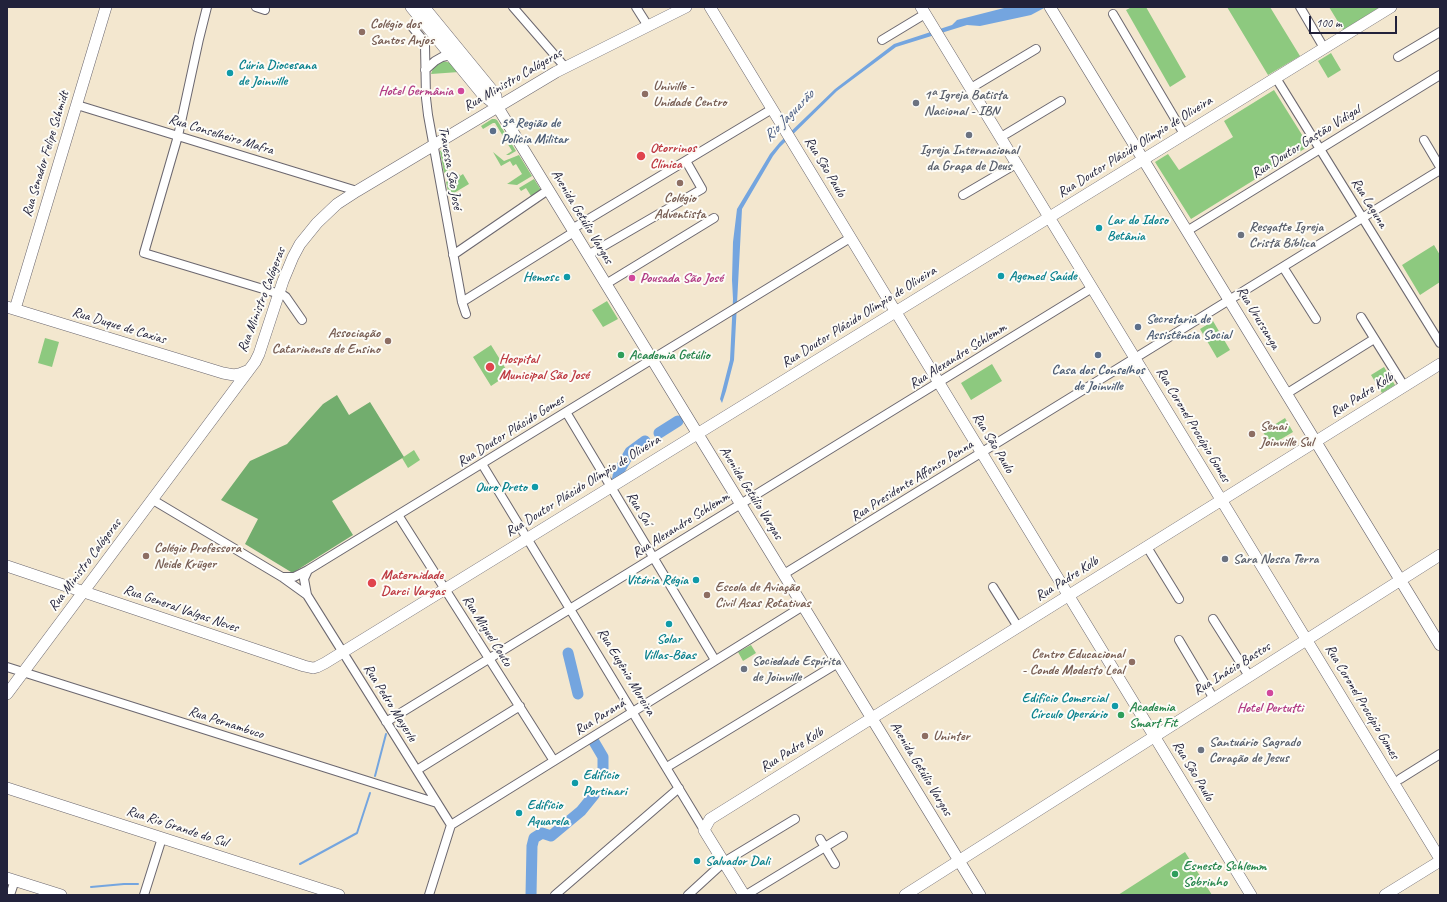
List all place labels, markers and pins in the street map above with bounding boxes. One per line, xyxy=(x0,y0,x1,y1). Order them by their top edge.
place label: Colégio dos Santos Anjos xyxy=(370,16,434,48)
marker: Colégio dos Santos Anjos xyxy=(357,27,367,37)
place label: Cúria Diocesana de Joinville xyxy=(238,57,316,90)
marker: Cúria Diocesana de Joinville xyxy=(225,68,235,78)
place label: Univille - Unidade Centro xyxy=(653,78,726,110)
place label: Hotel Germânia xyxy=(378,83,453,99)
marker: Hotel Germânia xyxy=(456,86,466,96)
place label: 1ª Igreja Batista Nacional - IBN xyxy=(924,87,1007,120)
marker: Univille - Unidade Centro xyxy=(640,89,650,99)
marker: 1ª Igreja Batista Nacional - IBN xyxy=(911,98,921,108)
place label: 5ª Região de Polícia Militar xyxy=(501,115,568,148)
marker: 5ª Região de Polícia Militar xyxy=(488,126,498,136)
marker: Igreja Internacional da Graça de Deus xyxy=(964,130,974,140)
place label: Otorrinos Clínica xyxy=(650,140,696,172)
place label: Igreja Internacional da Graça de Deus xyxy=(920,142,1018,174)
marker: Otorrinos Clínica xyxy=(635,150,647,162)
marker: Colégio Adventista xyxy=(675,178,685,188)
place label: Colégio Adventista xyxy=(654,190,706,222)
place label: Lar do Idoso Betânia xyxy=(1107,212,1168,244)
place label: Resgatte Igreja Cristã Bíblica xyxy=(1249,219,1323,252)
marker: Lar do Idoso Betânia xyxy=(1094,223,1104,233)
marker: Resgatte Igreja Cristã Bíblica xyxy=(1236,230,1246,240)
place label: Agemed Saúde xyxy=(1009,268,1077,284)
place label: Hemosc xyxy=(523,269,559,285)
place label: Pousada São José xyxy=(640,270,723,286)
marker: Agemed Saúde xyxy=(996,271,1006,281)
marker: Hemosc xyxy=(562,272,572,282)
marker: Pousada São José xyxy=(627,273,637,283)
place label: Secretaria de Assistência Social xyxy=(1146,311,1231,344)
marker: Secretaria de Assistência Social xyxy=(1133,322,1143,332)
place label: Associação Catarinense de Ensino xyxy=(272,325,380,358)
marker: Associação Catarinense de Ensino xyxy=(383,336,393,346)
place label: Academia Getúlio xyxy=(629,347,710,363)
marker: Academia Getúlio xyxy=(616,350,626,360)
marker: Casa dos Conselhos de Joinville xyxy=(1093,350,1103,360)
place label: Hospital Municipal São José xyxy=(499,351,589,384)
marker: Hospital Municipal São José xyxy=(484,361,496,373)
place label: Casa dos Conselhos de Joinville xyxy=(1052,362,1144,394)
place label: Senai Joinville Sul xyxy=(1260,418,1313,450)
marker: Senai Joinville Sul xyxy=(1247,429,1257,439)
place label: Ouro Preto xyxy=(475,479,527,495)
marker: Ouro Preto xyxy=(530,482,540,492)
place label: Colégio Professora Neide Krüger xyxy=(154,540,241,572)
marker: Colégio Professora Neide Krüger xyxy=(141,551,151,561)
place label: Sara Nossa Terra xyxy=(1233,551,1319,567)
marker: Sara Nossa Terra xyxy=(1220,554,1230,564)
place label: Maternidade Darci Vargas xyxy=(381,567,445,600)
place label: Vitória Régia xyxy=(626,572,688,588)
marker: Vitória Régia xyxy=(691,575,701,585)
marker: Maternidade Darci Vargas xyxy=(366,577,378,589)
place label: Escola de Aviação Civil Asas Rotativas xyxy=(715,579,810,612)
marker: Escola de Aviação Civil Asas Rotativas xyxy=(702,590,712,600)
marker: Solar Villas-Bôas xyxy=(664,619,674,629)
place label: Solar Villas-Bôas xyxy=(642,631,696,664)
place label: Centro Educacional - Conde Modesto Leal xyxy=(1022,646,1124,678)
place label: Sociedade Espírita de Joinville xyxy=(752,653,840,686)
marker: Centro Educacional - Conde Modesto Leal xyxy=(1127,657,1137,667)
marker: Sociedade Espírita de Joinville xyxy=(739,664,749,674)
marker: Hotel Pertutti xyxy=(1265,688,1275,698)
place label: Edifício Comercial Círculo Operário xyxy=(1022,690,1107,722)
place label: Academia Smart Fit xyxy=(1129,699,1177,732)
place label: Hotel Pertutti xyxy=(1237,700,1303,716)
marker: Edifício Comercial Círculo Operário xyxy=(1110,701,1120,711)
marker: Academia Smart Fit xyxy=(1116,710,1126,720)
place label: Uninter xyxy=(933,728,970,744)
marker: Uninter xyxy=(920,731,930,741)
place label: Santuário Sagrado Coração de Jesus xyxy=(1209,734,1300,766)
marker: Santuário Sagrado Coração de Jesus xyxy=(1196,745,1206,755)
place label: Edifício Portinari xyxy=(583,767,627,800)
marker: Edifício Portinari xyxy=(570,778,580,788)
place label: Edifício Aquarela xyxy=(527,797,569,830)
marker: Edifício Aquarela xyxy=(514,808,524,818)
place label: Salvador Dali xyxy=(705,853,770,869)
marker: Salvador Dali xyxy=(692,856,702,866)
place label: Esnesto Schlemm Sobrinho xyxy=(1183,858,1266,890)
marker: Esnesto Schlemm Sobrinho xyxy=(1170,869,1180,879)

